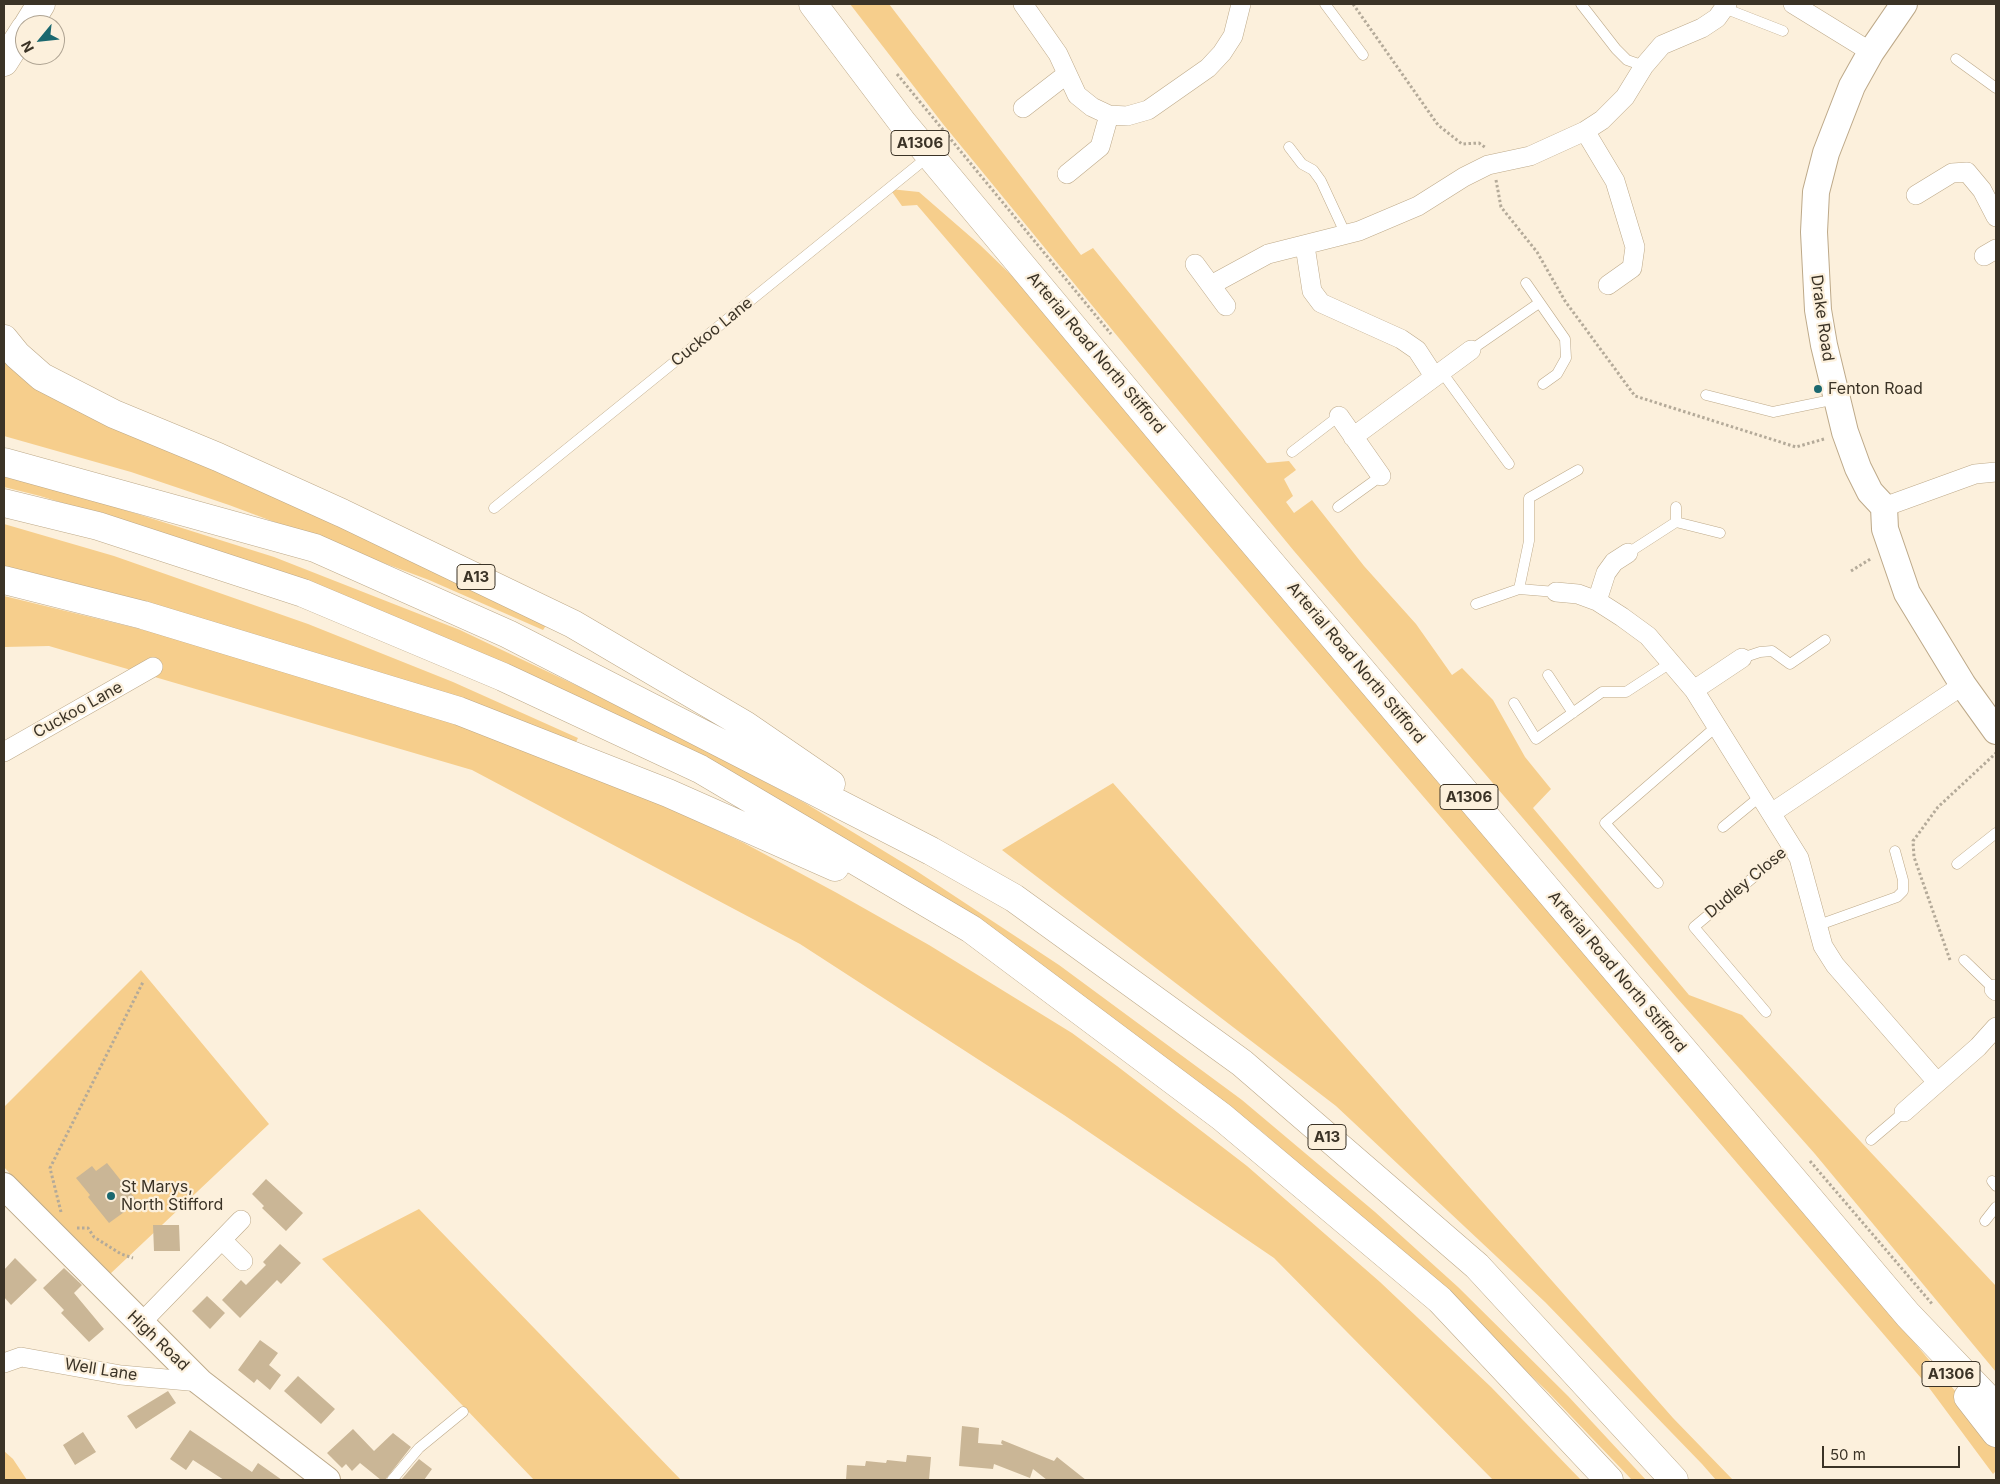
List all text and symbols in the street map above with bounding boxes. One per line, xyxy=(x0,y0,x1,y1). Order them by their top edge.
north arrow xyxy=(15,15,65,65)
text: N xyxy=(17,38,37,56)
road number: A1306 xyxy=(891,130,949,156)
street label: Arterial Road North Stifford xyxy=(1023,268,1169,438)
street label: Drake Road xyxy=(1806,273,1838,363)
street label: Cuckoo Lane xyxy=(667,293,757,371)
place label: Fenton Road xyxy=(1828,379,1923,399)
marker: Fenton Road xyxy=(1812,383,1824,395)
road number: A13 xyxy=(457,564,495,590)
street label: Arterial Road North Stifford xyxy=(1283,578,1429,748)
street label: Cuckoo Lane xyxy=(30,678,126,742)
road number: A1306 xyxy=(1440,784,1498,810)
street label: Dudley Close xyxy=(1701,843,1791,923)
street label: Arterial Road North Stifford xyxy=(1544,887,1690,1057)
road number: A13 xyxy=(1308,1124,1346,1150)
place label: St Marys, North Stifford xyxy=(121,1177,223,1215)
marker: St Marys, North Stifford xyxy=(105,1190,117,1202)
street label: High Road xyxy=(123,1307,193,1375)
street label: Well Lane xyxy=(63,1355,139,1385)
road number: A1306 xyxy=(1922,1362,1980,1386)
scale bar xyxy=(1825,1436,1962,1468)
text: 50 m xyxy=(1830,1445,1866,1464)

